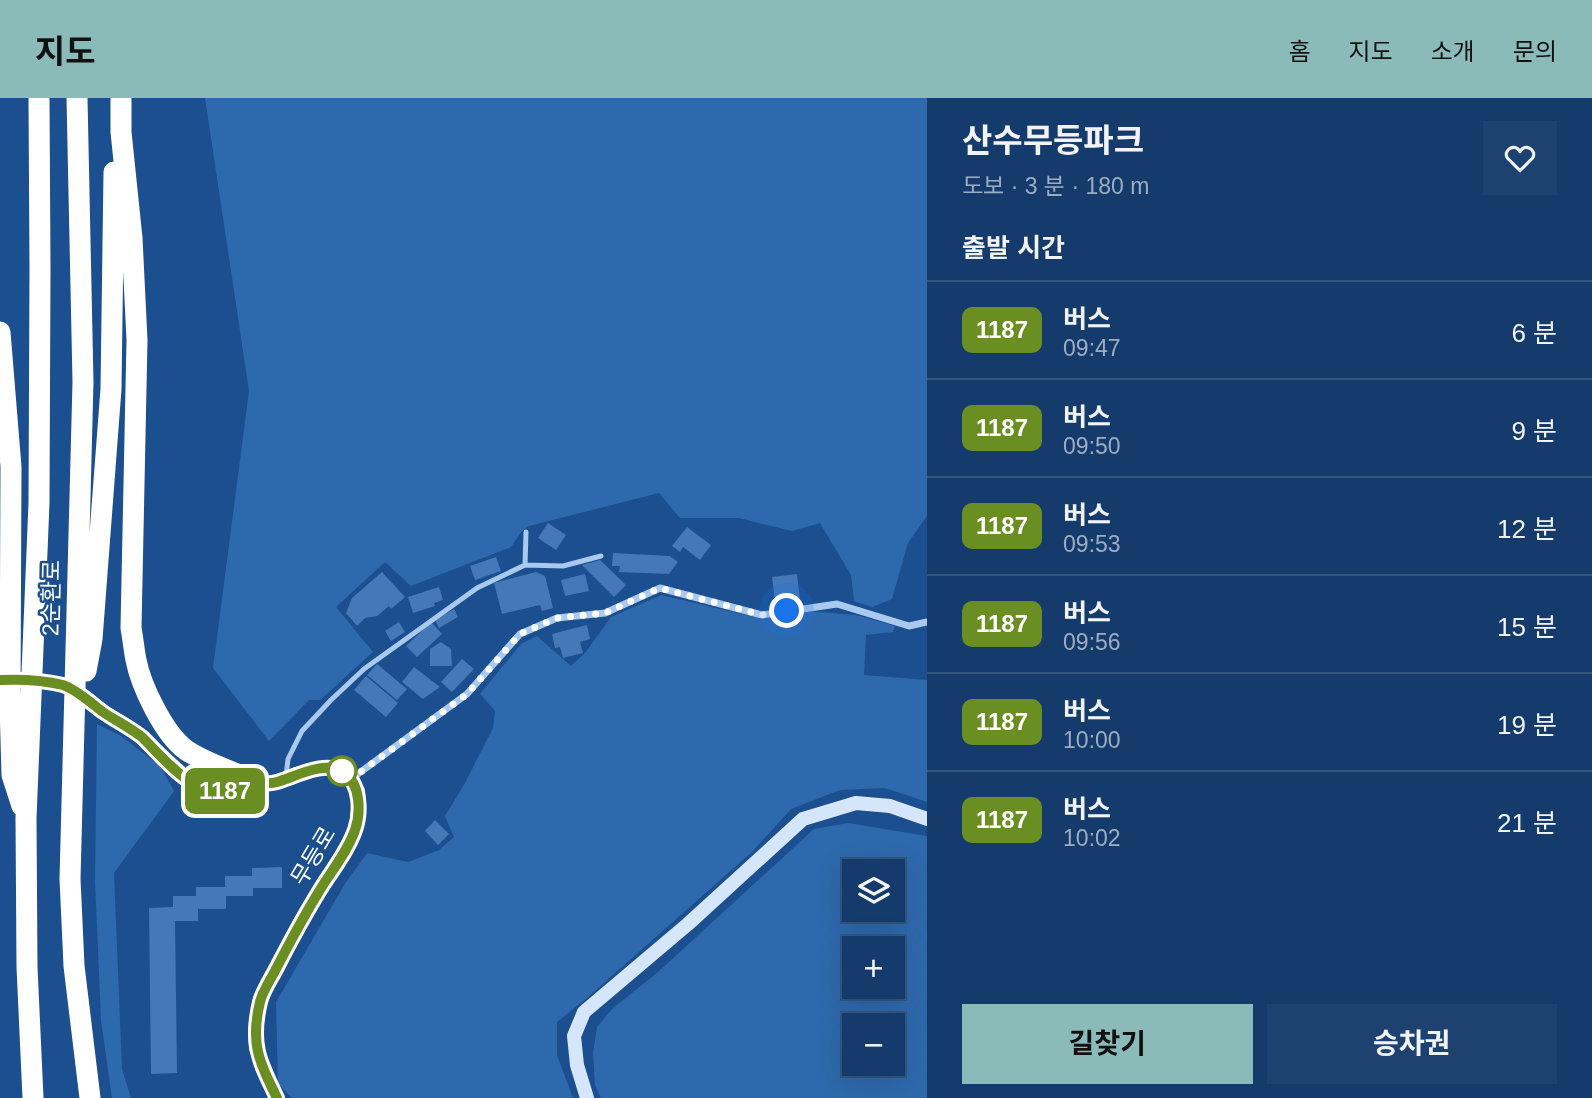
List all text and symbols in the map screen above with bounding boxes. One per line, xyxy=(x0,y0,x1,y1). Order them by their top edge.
text: 지도 xyxy=(35,33,96,70)
text: 홈 xyxy=(1288,38,1310,65)
text: 지도 xyxy=(1348,38,1393,65)
text: 소개 xyxy=(1431,38,1475,65)
text: 문의 xyxy=(1513,38,1557,65)
button: heart xyxy=(1483,121,1557,195)
text: 산수무등파크 xyxy=(962,122,1144,159)
text: 도보 · 3 분 · 180 m xyxy=(962,173,1149,199)
text: 출발 시간 xyxy=(962,233,1065,263)
text: 버스 xyxy=(1063,304,1111,334)
text: 1187 xyxy=(976,316,1028,343)
text: 6 분 xyxy=(1511,318,1557,348)
text: 09:47 xyxy=(1063,335,1121,361)
text: 버스 xyxy=(1063,402,1111,432)
text: 1187 xyxy=(976,414,1028,441)
text: 9 분 xyxy=(1511,416,1557,446)
text: 09:50 xyxy=(1063,433,1121,459)
text: 버스 xyxy=(1063,500,1111,530)
text: 1187 xyxy=(976,512,1028,539)
text: 12 분 xyxy=(1497,514,1557,544)
text: 09:53 xyxy=(1063,531,1121,557)
street label: 2순환로 xyxy=(37,560,65,636)
your location xyxy=(769,593,804,628)
text: 버스 xyxy=(1063,598,1111,628)
text: 1187 xyxy=(976,610,1028,637)
text: 15 분 xyxy=(1497,612,1557,642)
text: 09:56 xyxy=(1063,629,1121,655)
text: 버스 xyxy=(1063,696,1111,726)
text: 1187 xyxy=(976,708,1028,735)
text: 19 분 xyxy=(1497,710,1557,740)
text: 10:00 xyxy=(1063,727,1121,753)
unlabelled marker xyxy=(327,756,357,786)
line badge: 1187 xyxy=(176,768,274,814)
text: 1187 xyxy=(199,777,251,804)
text: 버스 xyxy=(1063,794,1111,824)
text: 1187 xyxy=(976,806,1028,833)
text: 21 분 xyxy=(1497,808,1557,838)
street label: 무등로 xyxy=(286,822,340,890)
text: 10:02 xyxy=(1063,825,1121,851)
map controls xyxy=(842,859,905,1076)
button: layers xyxy=(842,859,905,922)
button: + xyxy=(842,936,905,999)
button: 길찾기 xyxy=(962,1004,1253,1084)
button: 승차권 xyxy=(1267,1004,1557,1084)
button: − xyxy=(842,1013,905,1076)

